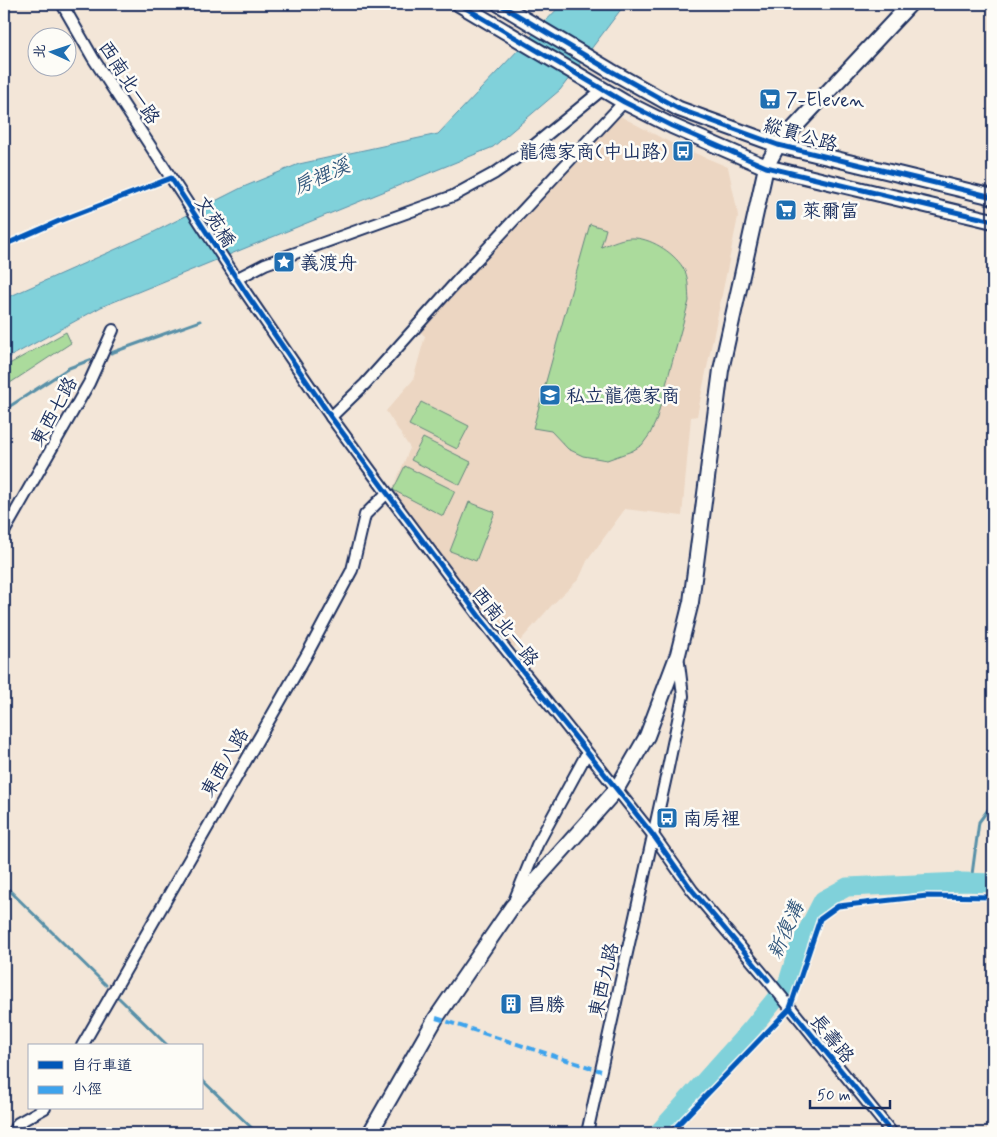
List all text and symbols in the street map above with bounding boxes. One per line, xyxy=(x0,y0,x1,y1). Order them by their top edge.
north arrow xyxy=(28,28,78,78)
street label: 西南北一路 xyxy=(92,36,165,129)
text: 北 xyxy=(31,44,49,59)
supermarket icon: 7-Eleven xyxy=(758,87,782,111)
place label: 7-Eleven xyxy=(786,88,864,113)
street label: 縱貫公路 xyxy=(761,113,841,158)
bus stop icon: 龍德家商(中山路) xyxy=(671,139,695,163)
place label: 龍德家商(中山路) xyxy=(519,140,667,165)
water label: 房裡溪 xyxy=(289,152,355,202)
street label: 文苑橋 xyxy=(189,191,241,253)
supermarket icon: 萊爾富 xyxy=(774,198,798,222)
place label: 萊爾富 xyxy=(802,199,859,224)
place icon: 義渡舟 xyxy=(272,250,296,274)
place label: 義渡舟 xyxy=(300,251,357,276)
street label: 東西七路 xyxy=(25,372,84,451)
school or university icon: 私立龍德家商 xyxy=(538,383,562,407)
place label: 私立龍德家商 xyxy=(566,384,680,409)
street label: 西南北一路 xyxy=(466,582,544,672)
street label: 東西八路 xyxy=(195,724,255,802)
bus stop icon: 南房裡 xyxy=(655,806,679,830)
place label: 南房裡 xyxy=(683,807,740,832)
water label: 新復溝 xyxy=(762,896,812,964)
street label: 東西九路 xyxy=(584,940,625,1020)
building icon: 昌勝 xyxy=(499,992,523,1016)
place label: 昌勝 xyxy=(527,993,565,1018)
street label: 長壽路 xyxy=(804,1009,859,1069)
legend xyxy=(28,1044,202,1110)
text: 自行車道 xyxy=(72,1056,132,1076)
scale bar xyxy=(810,1077,890,1109)
text: 小徑 xyxy=(72,1080,102,1100)
text: 50 m xyxy=(817,1086,851,1106)

